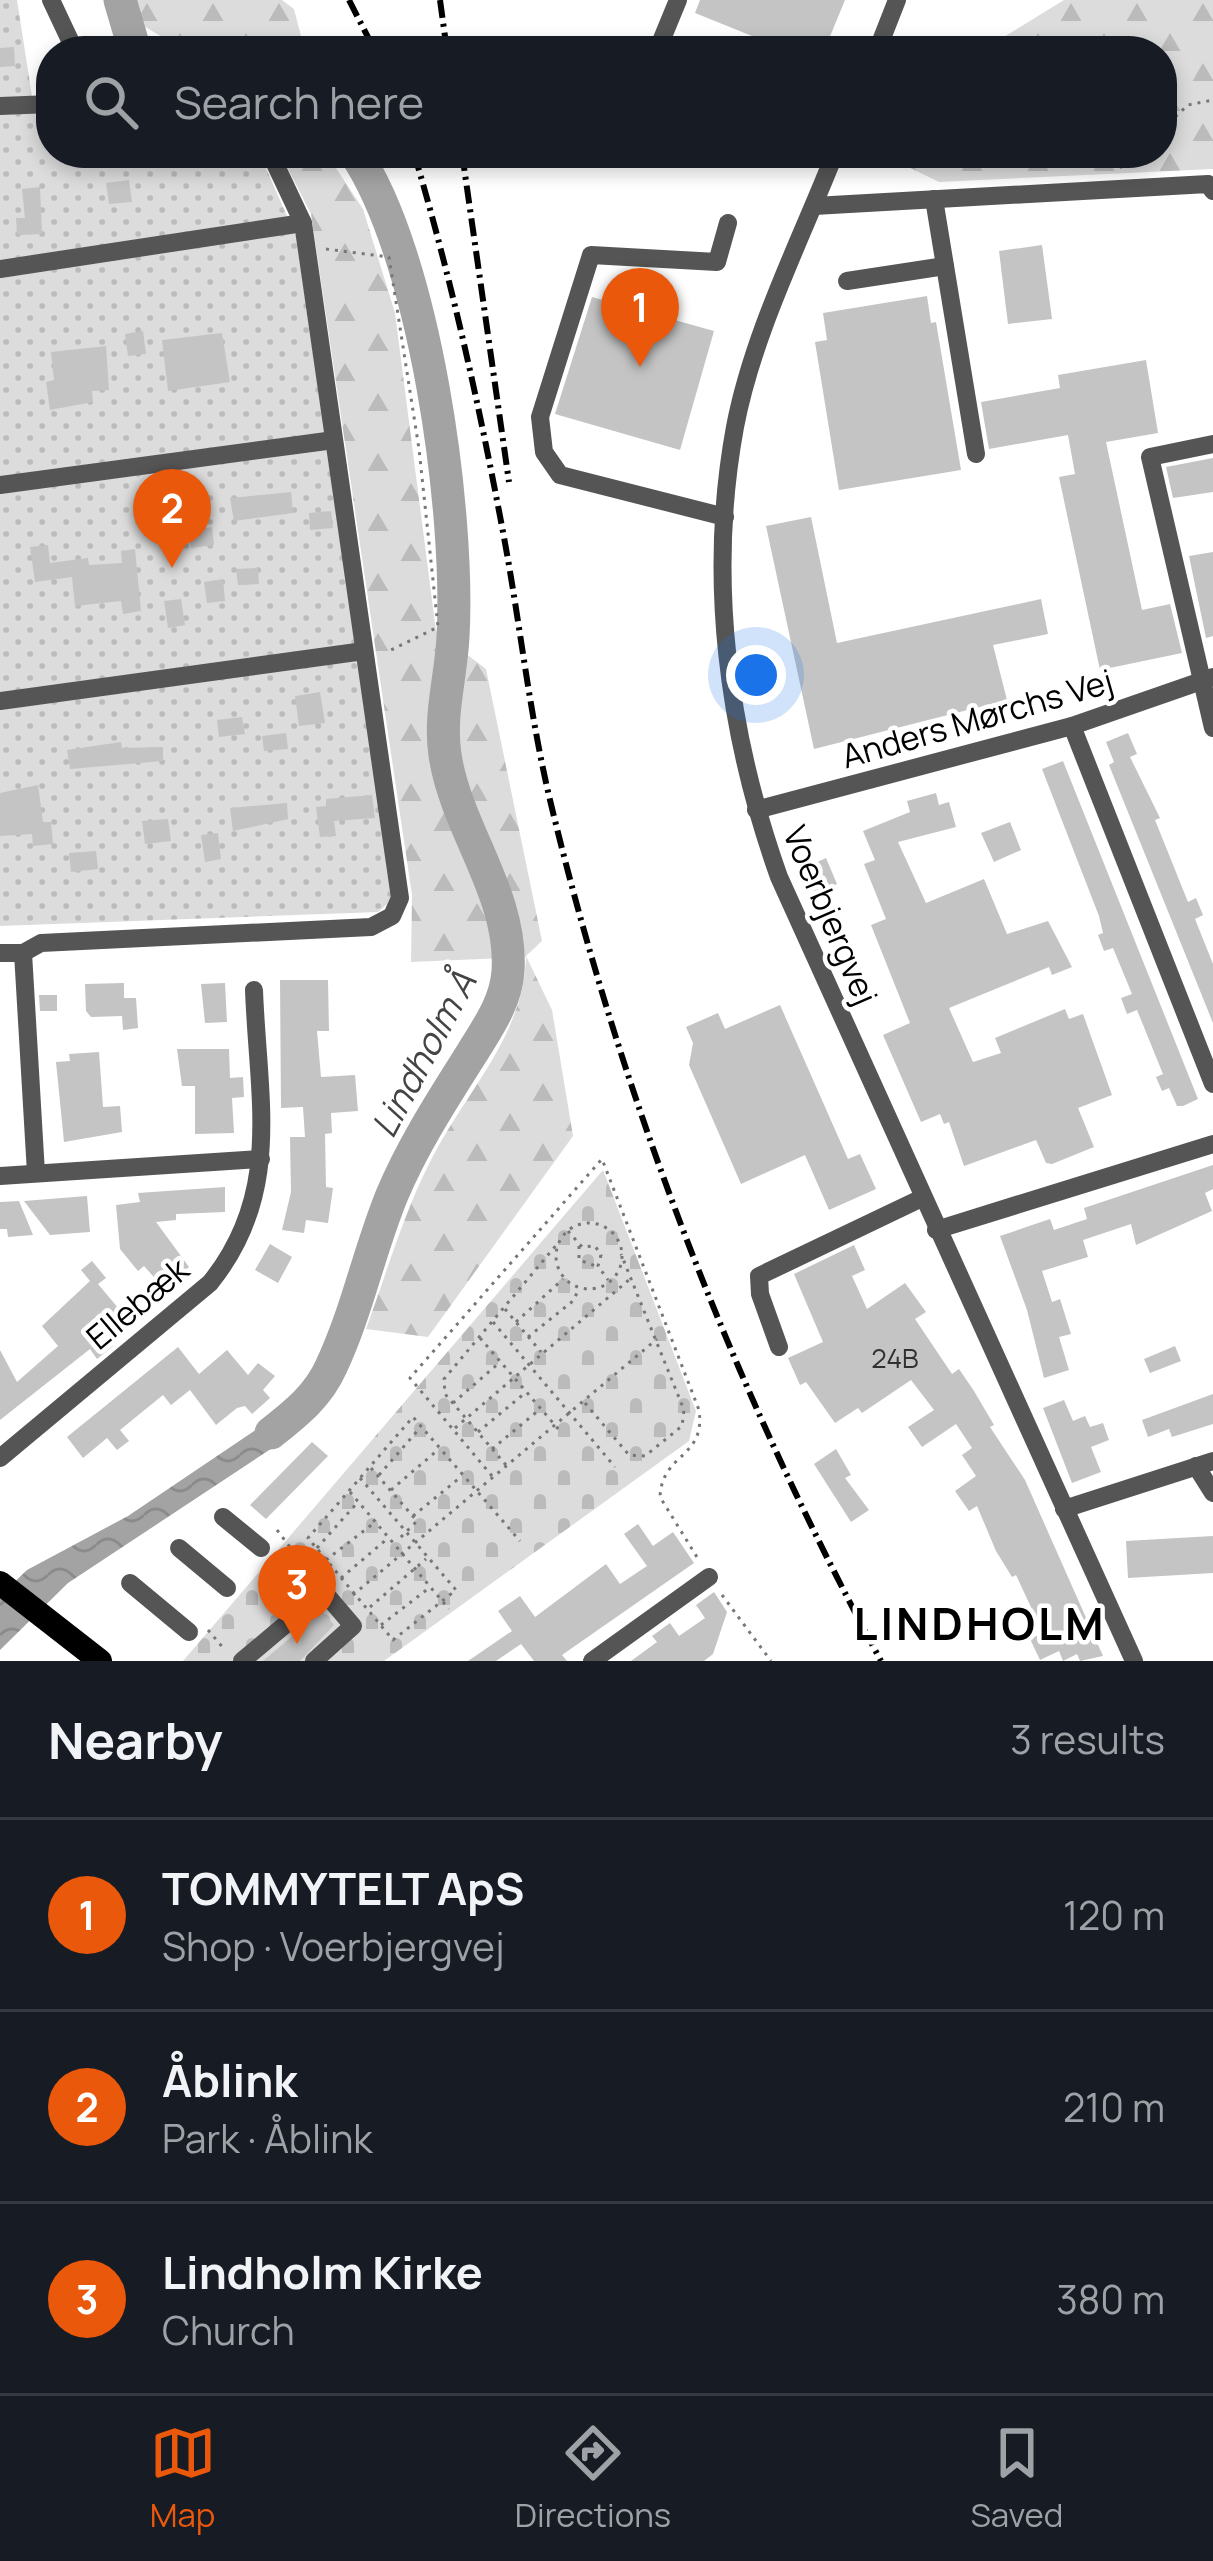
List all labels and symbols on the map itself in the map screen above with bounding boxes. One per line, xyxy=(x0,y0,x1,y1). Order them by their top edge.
pin: 1 xyxy=(601,268,679,367)
pin: 2 xyxy=(133,469,211,568)
your location xyxy=(726,645,786,705)
street label: Anders Mørchs Vej xyxy=(836,658,1118,778)
street label: Voerbjergvej xyxy=(773,819,889,1011)
water label: Lindholm Å xyxy=(359,962,488,1145)
street label: Ellebæk xyxy=(76,1246,199,1359)
house number: 24B xyxy=(871,1339,919,1376)
pin: 3 xyxy=(258,1545,336,1644)
district label: LINDHOLM xyxy=(853,1592,1107,1654)

